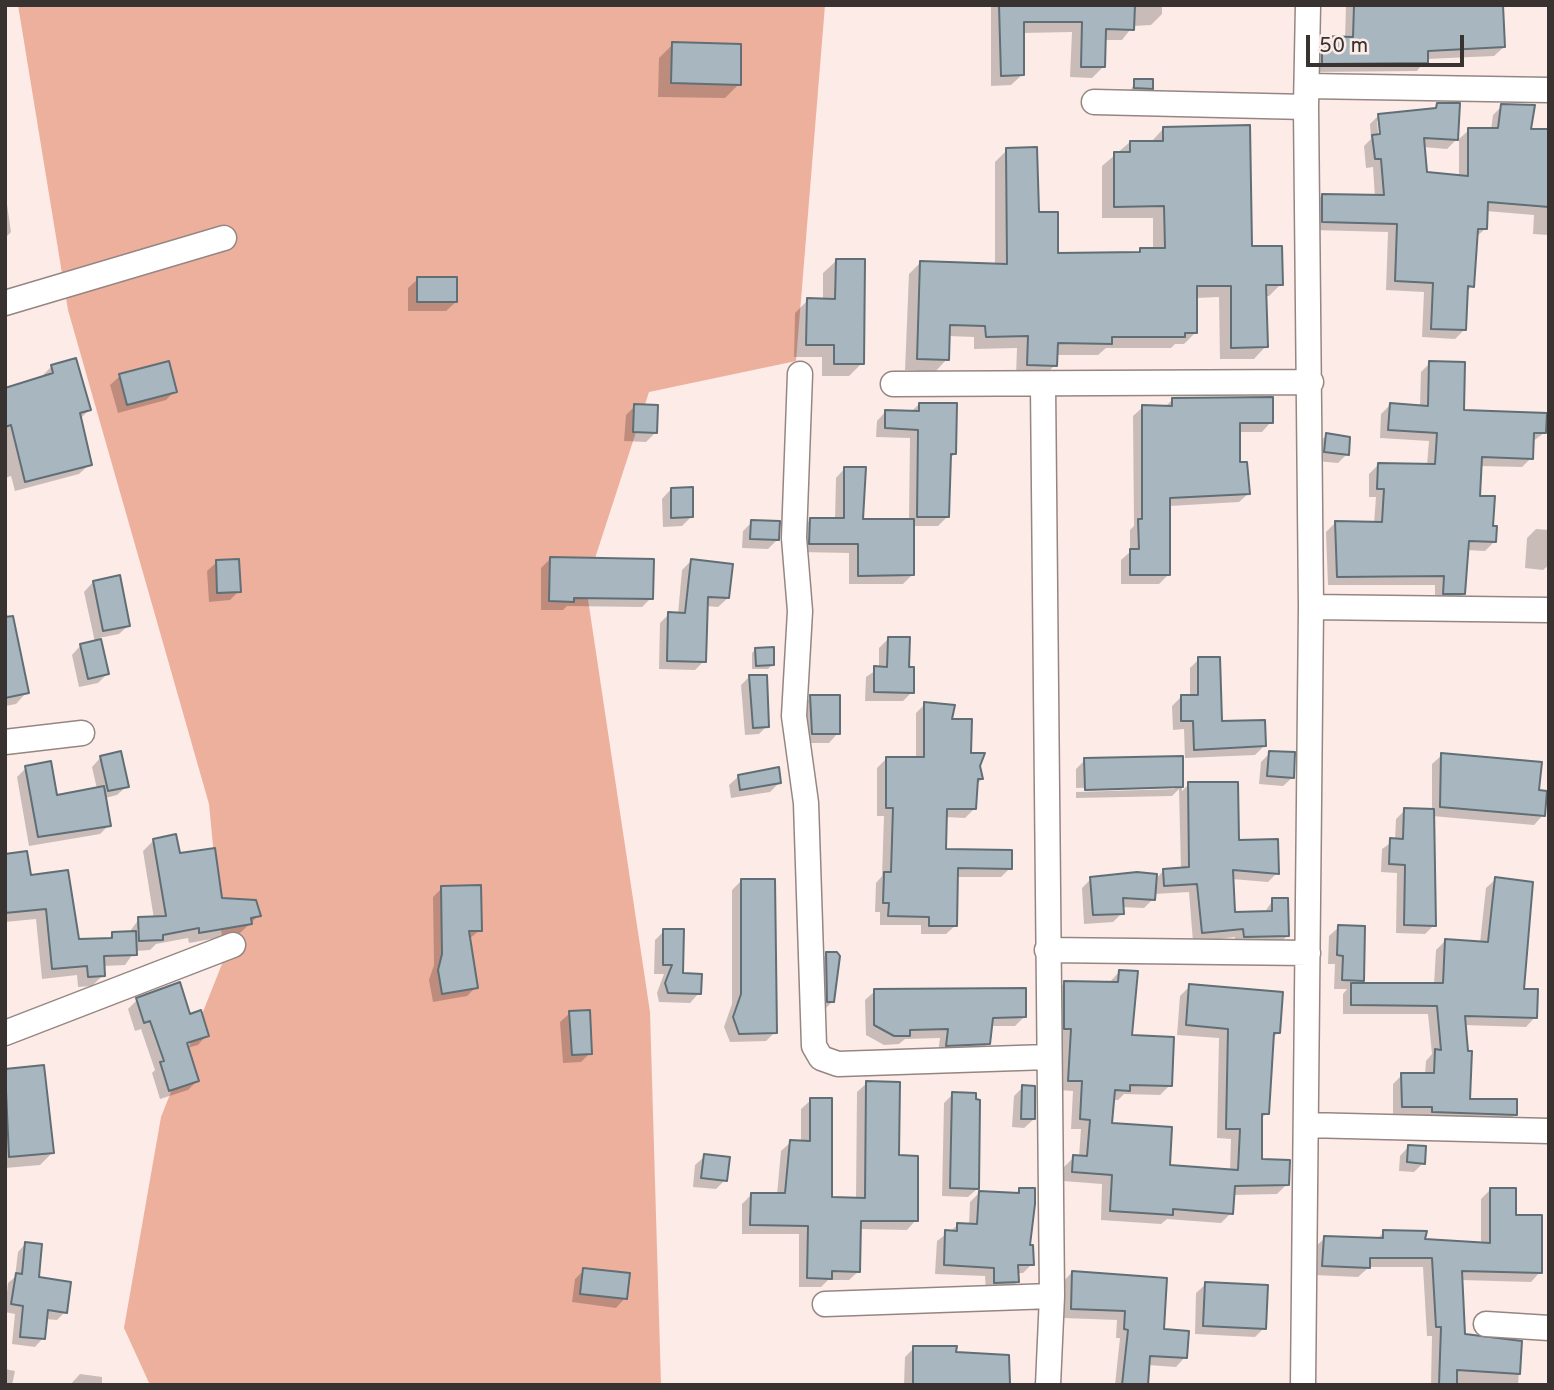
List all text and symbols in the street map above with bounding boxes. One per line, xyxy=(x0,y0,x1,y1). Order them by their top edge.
scale bar xyxy=(1309,21,1466,65)
text: 50 m xyxy=(1319,33,1368,60)

